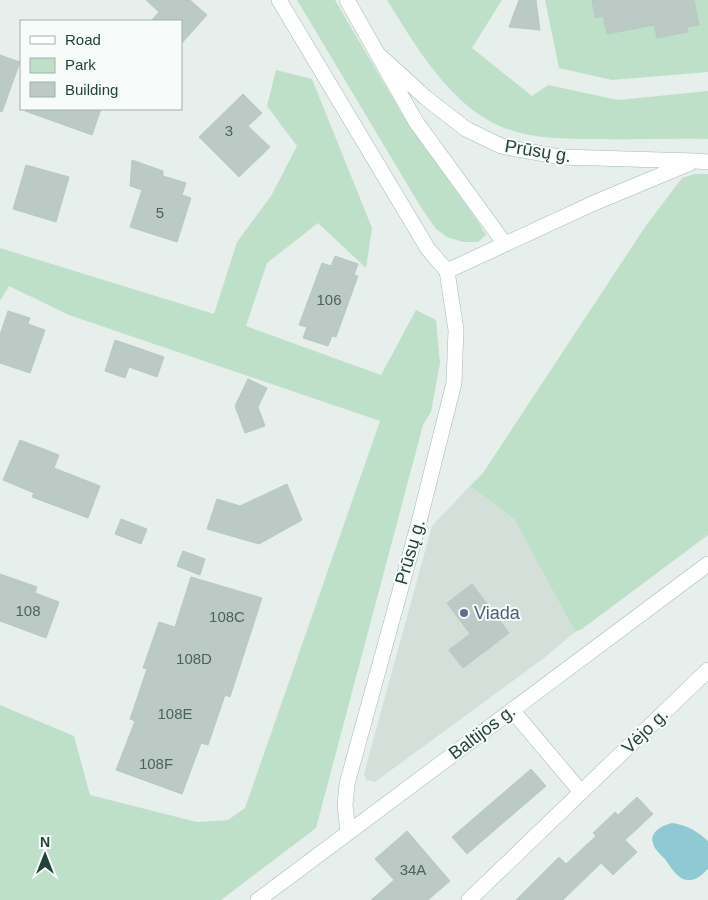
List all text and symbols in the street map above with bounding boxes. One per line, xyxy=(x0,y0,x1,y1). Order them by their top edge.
legend xyxy=(20,20,182,110)
text: Road xyxy=(65,31,101,48)
text: Park xyxy=(65,56,96,73)
text: Building xyxy=(65,81,118,98)
house number: 3 xyxy=(225,122,233,139)
street label: Prūsų g. xyxy=(503,136,573,166)
house number: 5 xyxy=(156,204,164,221)
house number: 106 xyxy=(316,291,342,308)
street label: Prūsų g. xyxy=(391,517,429,587)
house number: 108 xyxy=(15,602,41,619)
place label: Viada xyxy=(474,603,521,623)
marker: Viada xyxy=(458,607,470,619)
house number: 108C xyxy=(209,608,245,625)
house number: 108D xyxy=(176,650,212,667)
street label: Baltijos g. xyxy=(445,701,519,763)
street label: Vėjo g. xyxy=(618,704,672,758)
house number: 108E xyxy=(157,705,193,722)
house number: 108F xyxy=(139,755,173,772)
north arrow xyxy=(20,830,70,880)
text: N xyxy=(40,834,50,850)
house number: 34A xyxy=(400,861,426,878)

